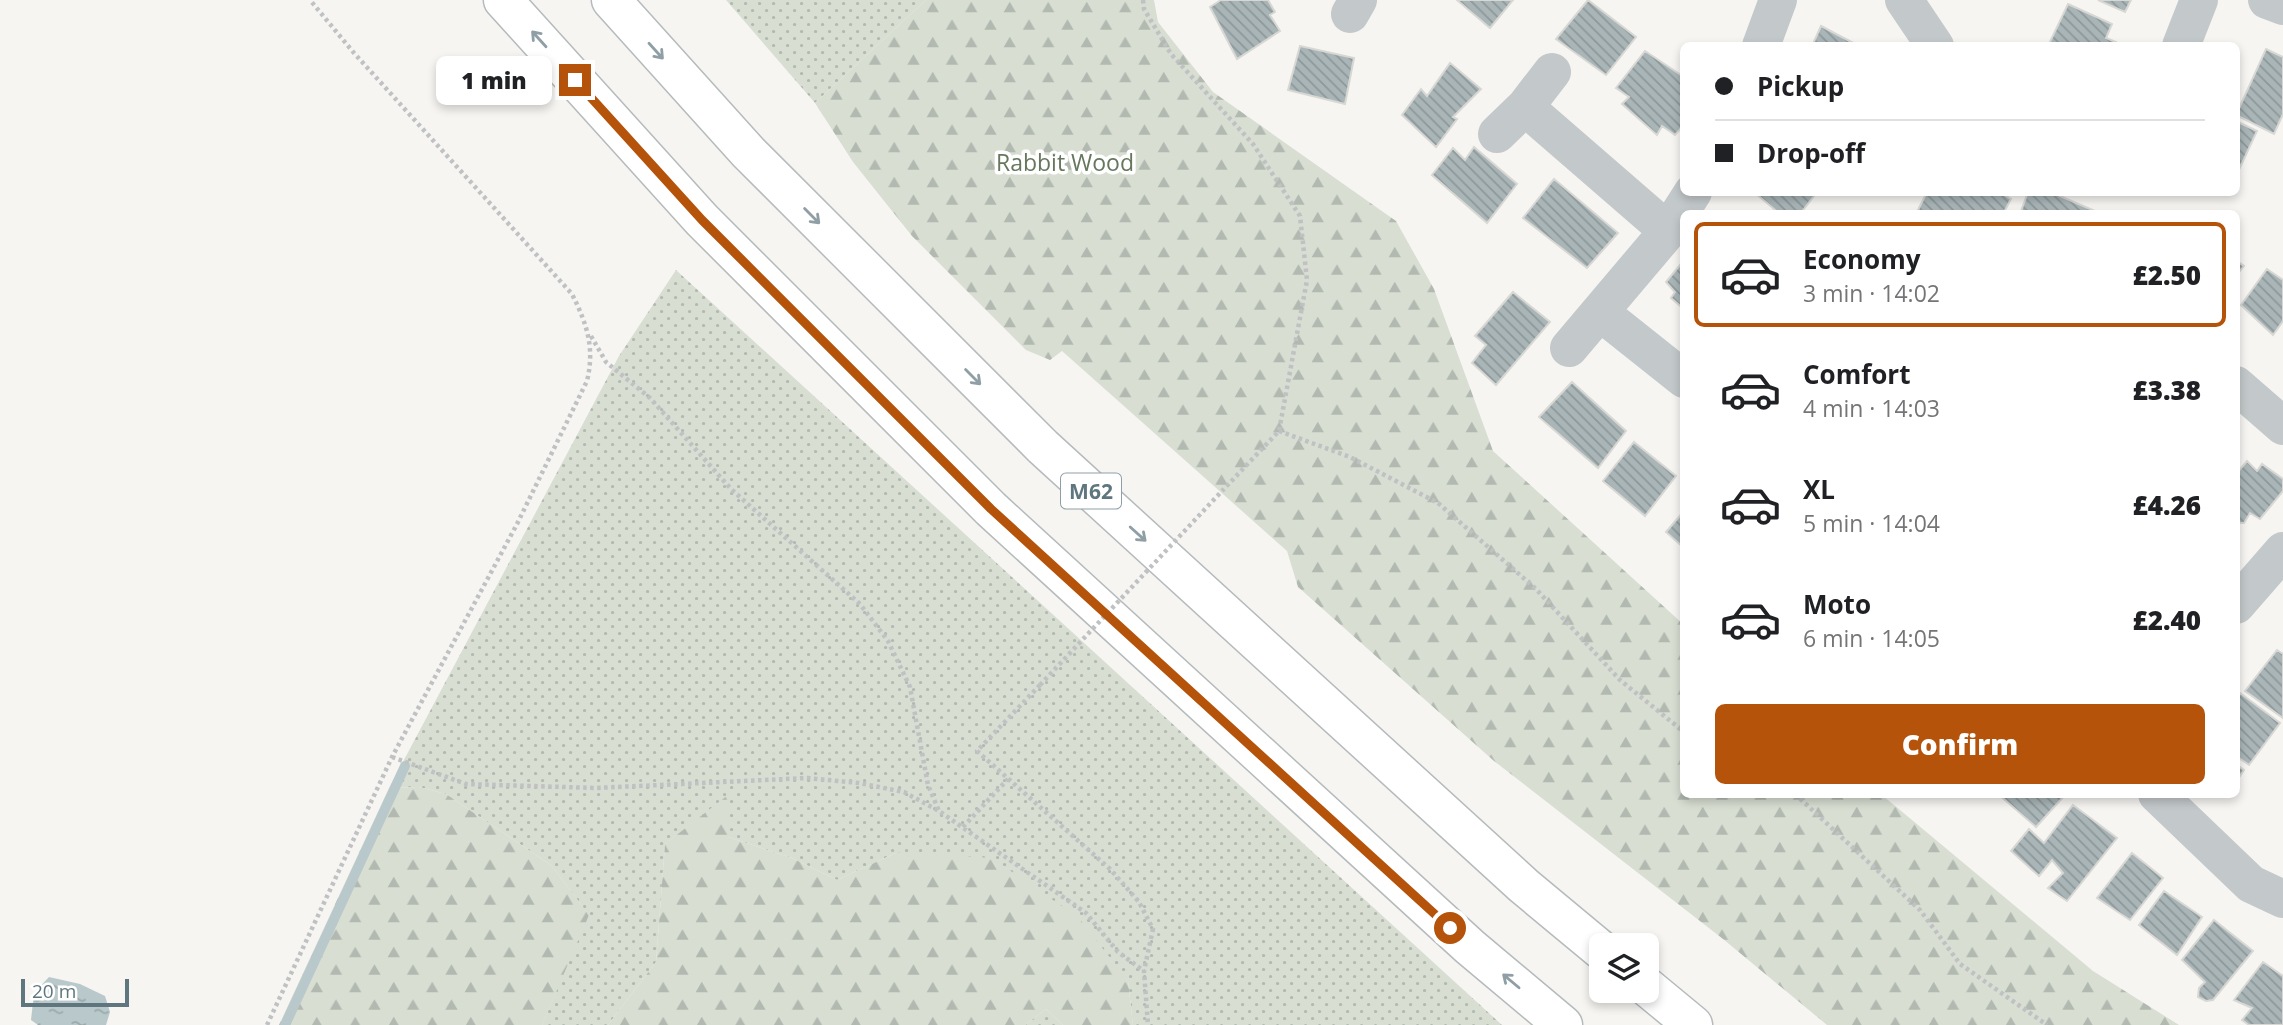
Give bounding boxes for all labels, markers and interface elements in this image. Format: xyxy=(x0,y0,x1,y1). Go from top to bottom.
one-way arrow xyxy=(531,31,547,49)
one-way arrow xyxy=(648,42,664,60)
callout: 1 min xyxy=(435,56,550,104)
text: 1 min xyxy=(461,64,527,96)
route end xyxy=(559,64,591,96)
text: Pickup xyxy=(1757,68,1844,104)
text: Drop-off xyxy=(1757,135,1865,171)
park label: Rabbit Wood xyxy=(996,146,1134,178)
one-way arrow xyxy=(803,208,820,225)
text: Economy xyxy=(1803,241,1921,277)
icon: car xyxy=(1719,243,1782,306)
text: £2.50 xyxy=(2133,257,2201,293)
text: 3 min · 14:02 xyxy=(1803,277,1940,309)
text: Comfort xyxy=(1803,356,1910,392)
icon: car xyxy=(1719,358,1782,421)
one-way arrow xyxy=(964,368,981,385)
text: £3.38 xyxy=(2133,372,2201,408)
text: 4 min · 14:03 xyxy=(1803,392,1940,424)
text: XL xyxy=(1803,471,1835,507)
icon: car xyxy=(1719,473,1782,536)
road number: M62 xyxy=(1061,474,1121,508)
text: £4.26 xyxy=(2133,487,2201,523)
text: 5 min · 14:04 xyxy=(1803,507,1940,539)
one-way arrow xyxy=(1129,525,1146,542)
text: Moto xyxy=(1803,586,1871,622)
icon: car xyxy=(1719,588,1782,651)
text: £2.40 xyxy=(2133,602,2201,638)
text: 6 min · 14:05 xyxy=(1803,622,1940,654)
button: Confirm xyxy=(1715,704,2205,784)
route start xyxy=(1434,912,1466,944)
map controls xyxy=(1589,933,1659,1003)
button: layers xyxy=(1589,933,1659,1003)
one-way arrow xyxy=(1502,973,1520,989)
scale bar xyxy=(21,976,130,1008)
text: 20 m xyxy=(32,978,76,1004)

